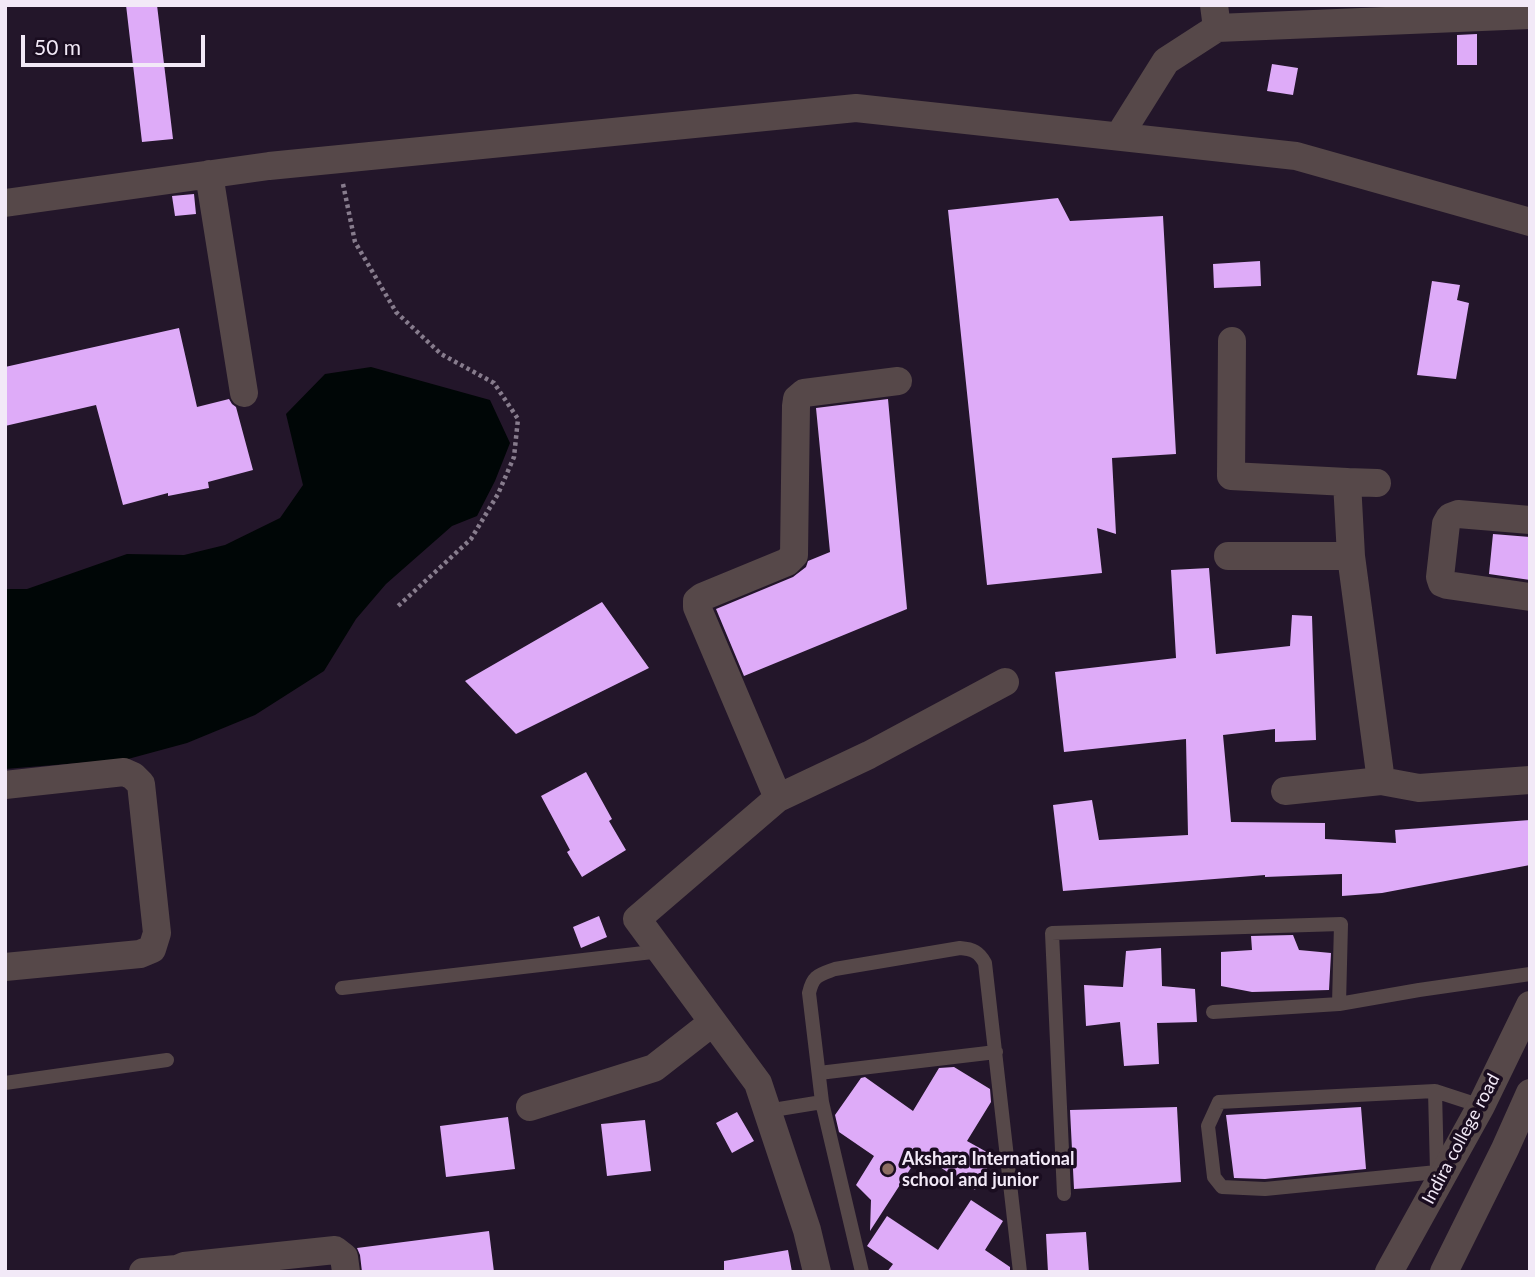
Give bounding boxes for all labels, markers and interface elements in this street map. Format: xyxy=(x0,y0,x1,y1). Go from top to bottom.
scale bar xyxy=(24,21,208,65)
text: 50 m xyxy=(34,34,81,59)
street label: Indira college road xyxy=(1417,1070,1505,1208)
place label: Akshara International school and junior xyxy=(902,1148,1074,1190)
marker: Akshara International school and junior xyxy=(880,1161,896,1177)

